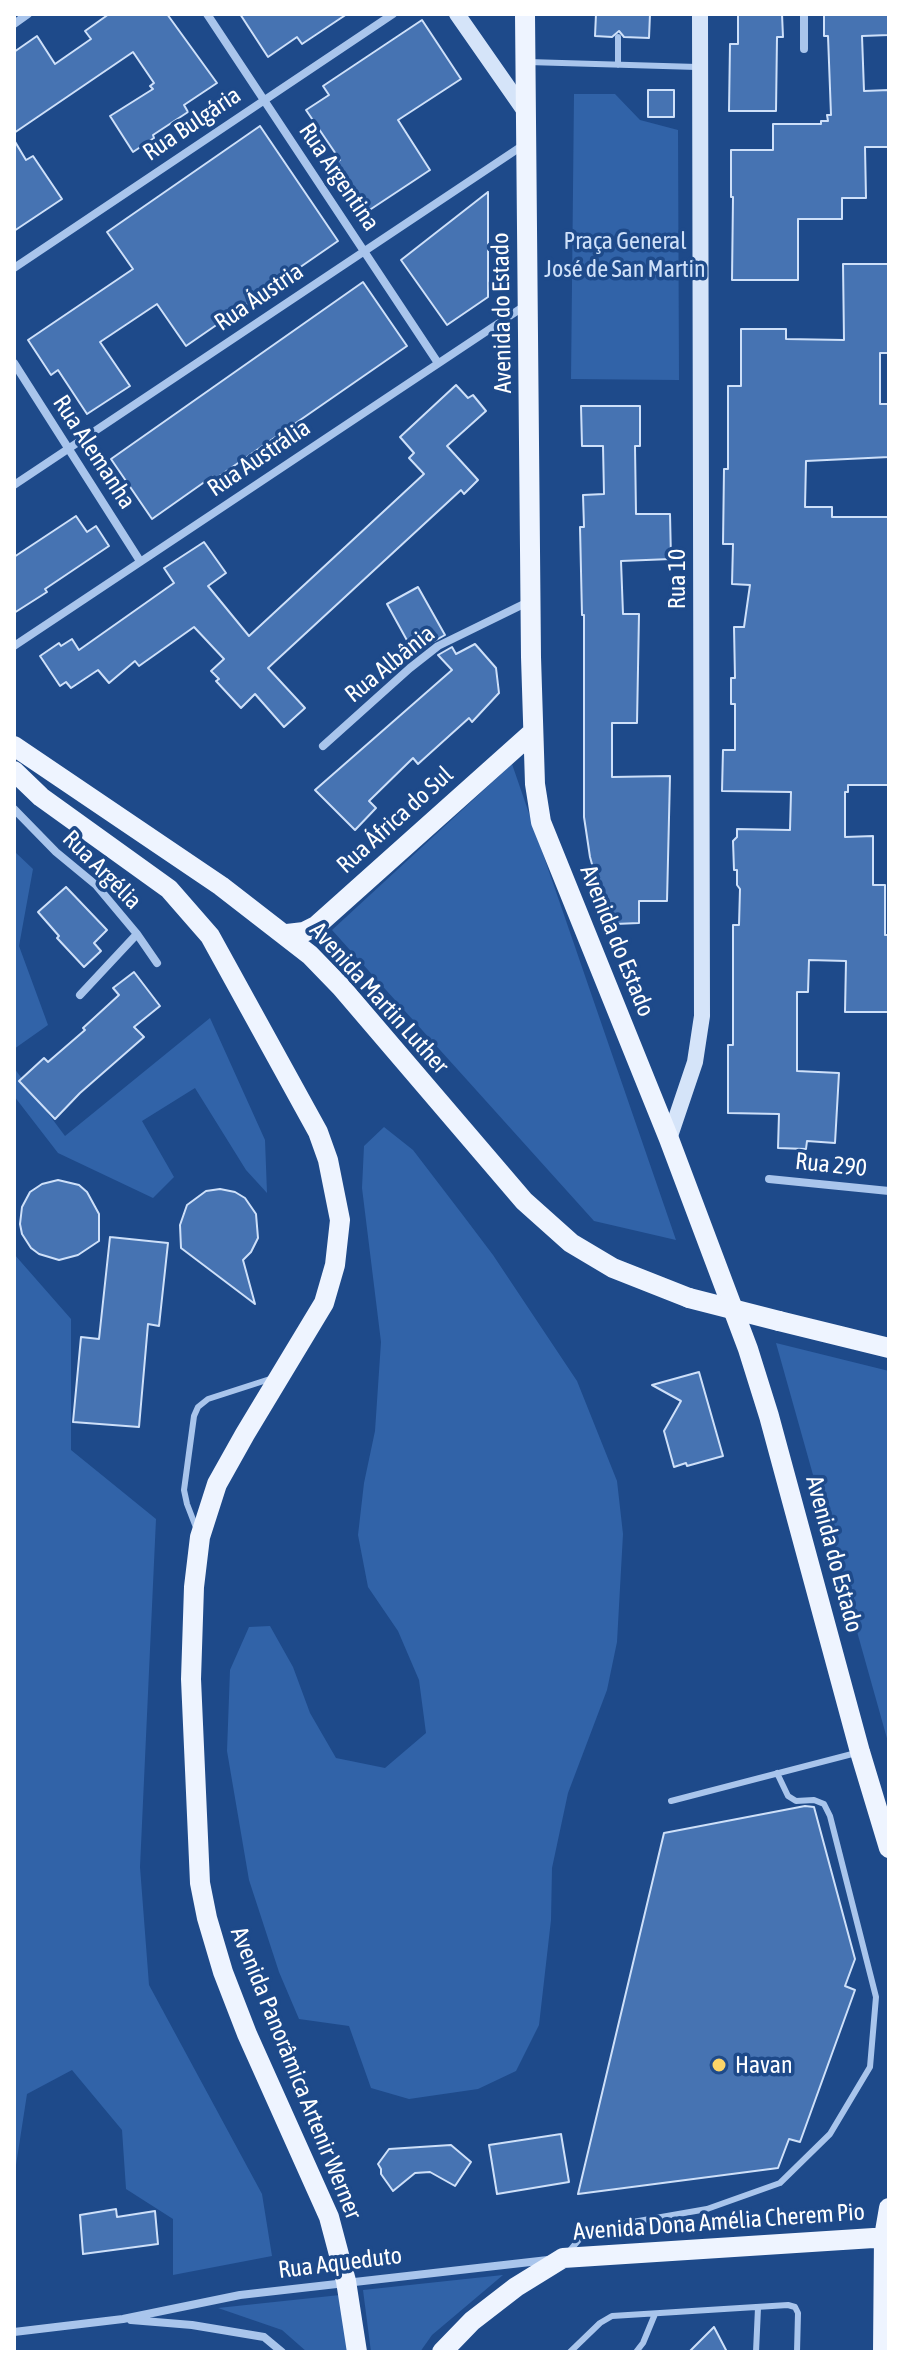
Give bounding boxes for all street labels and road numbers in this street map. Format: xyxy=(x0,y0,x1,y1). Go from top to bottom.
street label: Rua Bulgária xyxy=(138,81,246,167)
street label: Rua Argentina xyxy=(292,118,386,236)
street label: Avenida do Estado xyxy=(486,232,518,394)
street label: Rua Áustria xyxy=(209,257,309,337)
street label: Rua Alemanha xyxy=(47,390,141,514)
street label: Rua Austrália xyxy=(202,413,316,503)
street label: Rua 10 xyxy=(663,549,691,609)
street label: Rua Albânia xyxy=(339,619,441,709)
street label: Rua África do Sul xyxy=(331,760,459,880)
street label: Rua Argélia xyxy=(56,824,148,916)
street label: Avenida do Estado xyxy=(574,861,660,1021)
street label: Avenida Martin Luther xyxy=(303,916,455,1080)
street label: Rua 290 xyxy=(794,1147,868,1183)
street label: Avenida do Estado xyxy=(799,1473,869,1635)
street label: Avenida Panorâmica Artenir Werner xyxy=(224,1923,368,2223)
street label: Avenida Dona Amélia Cherem Pio xyxy=(572,2197,866,2247)
street label: Rua Aqueduto xyxy=(276,2241,404,2285)

